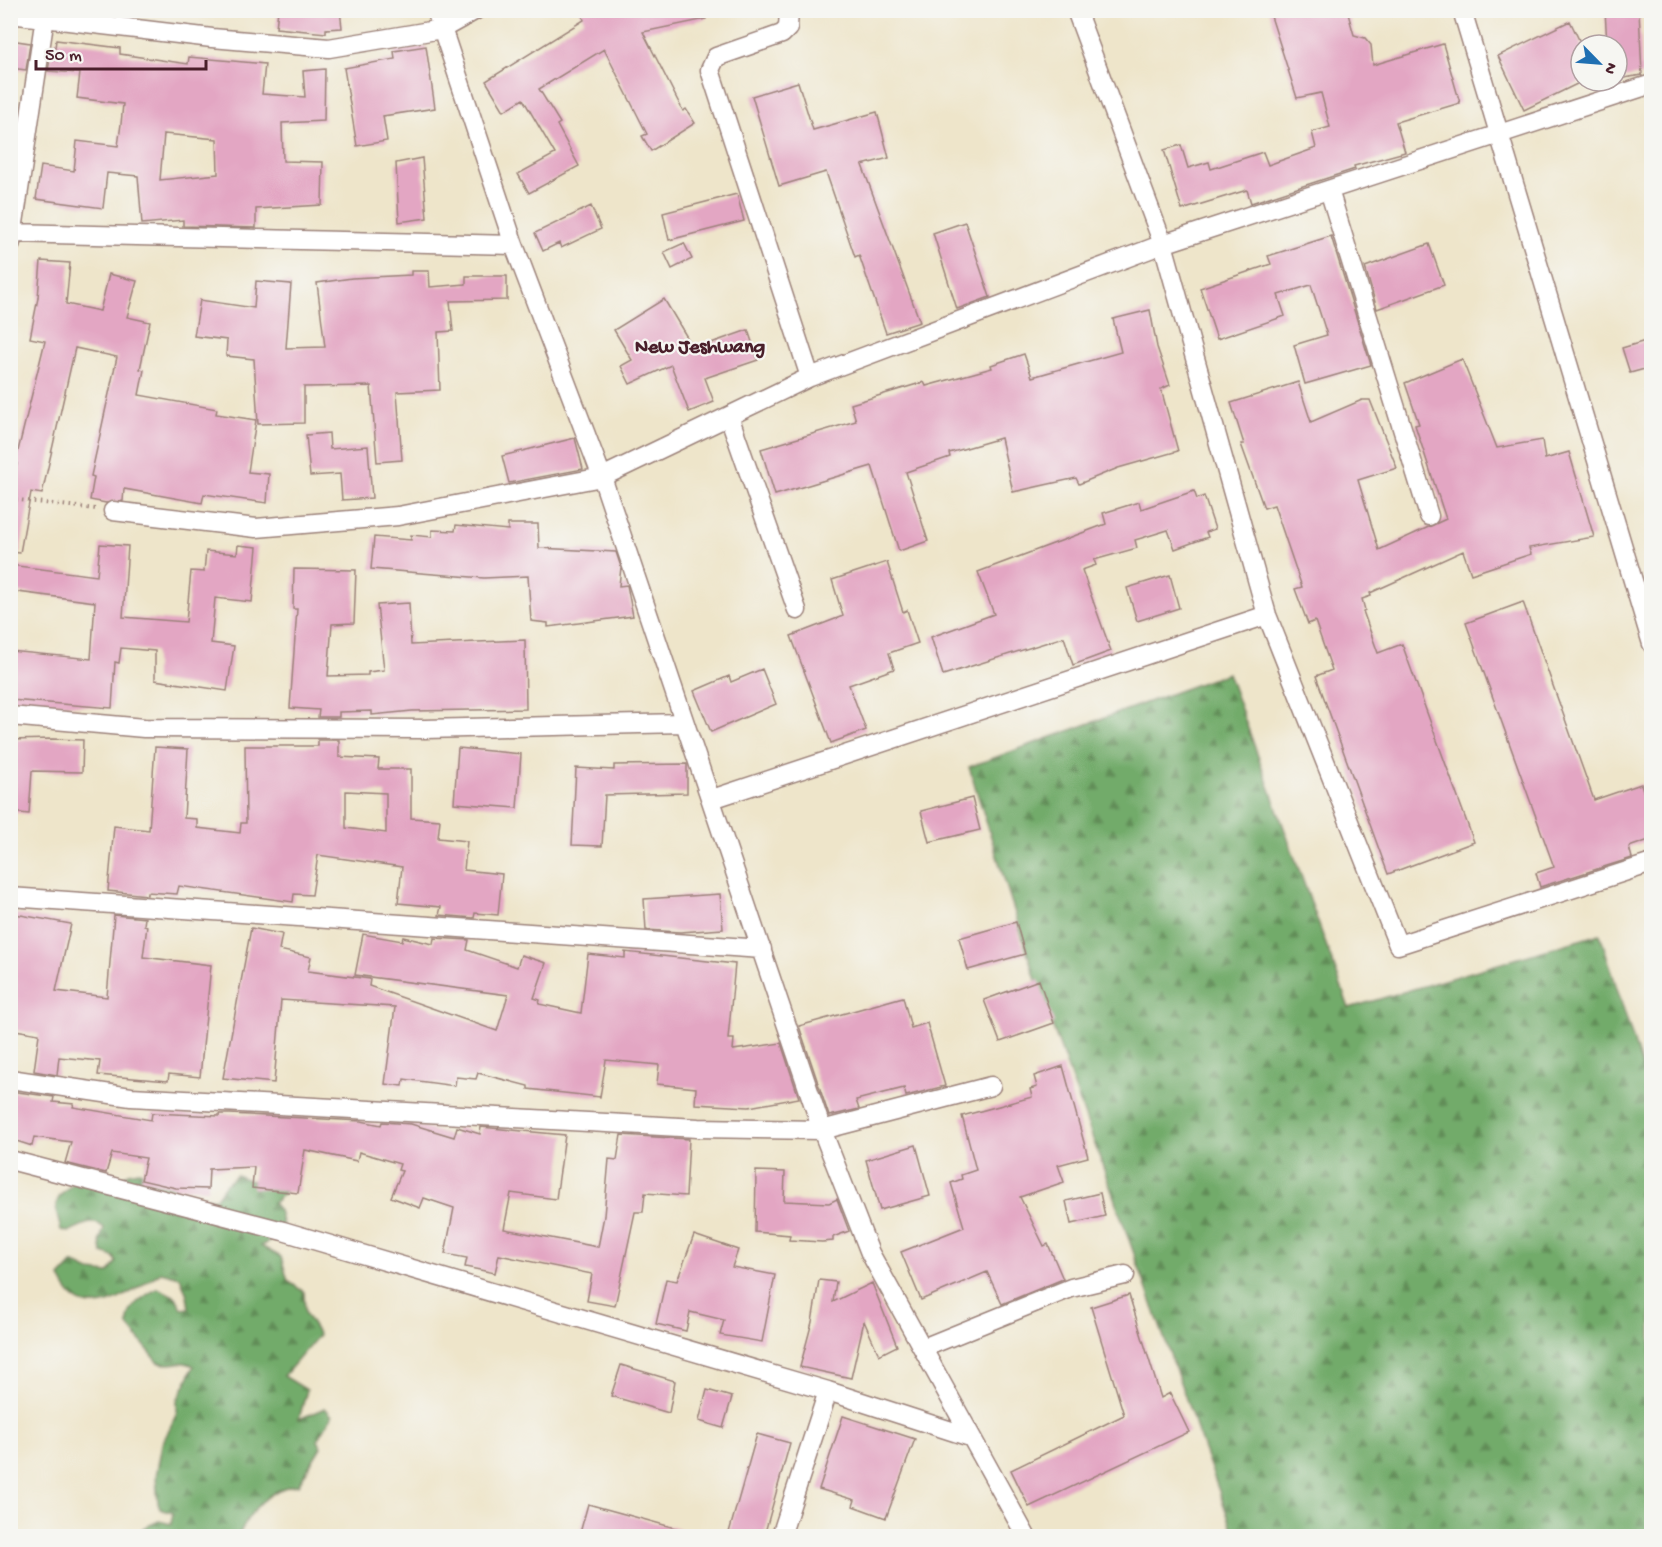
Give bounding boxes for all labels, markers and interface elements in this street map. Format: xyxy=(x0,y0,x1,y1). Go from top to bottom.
scale bar xyxy=(36,33,206,71)
north arrow xyxy=(1569,33,1629,93)
text: 50 m xyxy=(45,46,82,67)
text: N xyxy=(1598,59,1620,77)
district label: New Jeshwang xyxy=(635,337,765,360)

